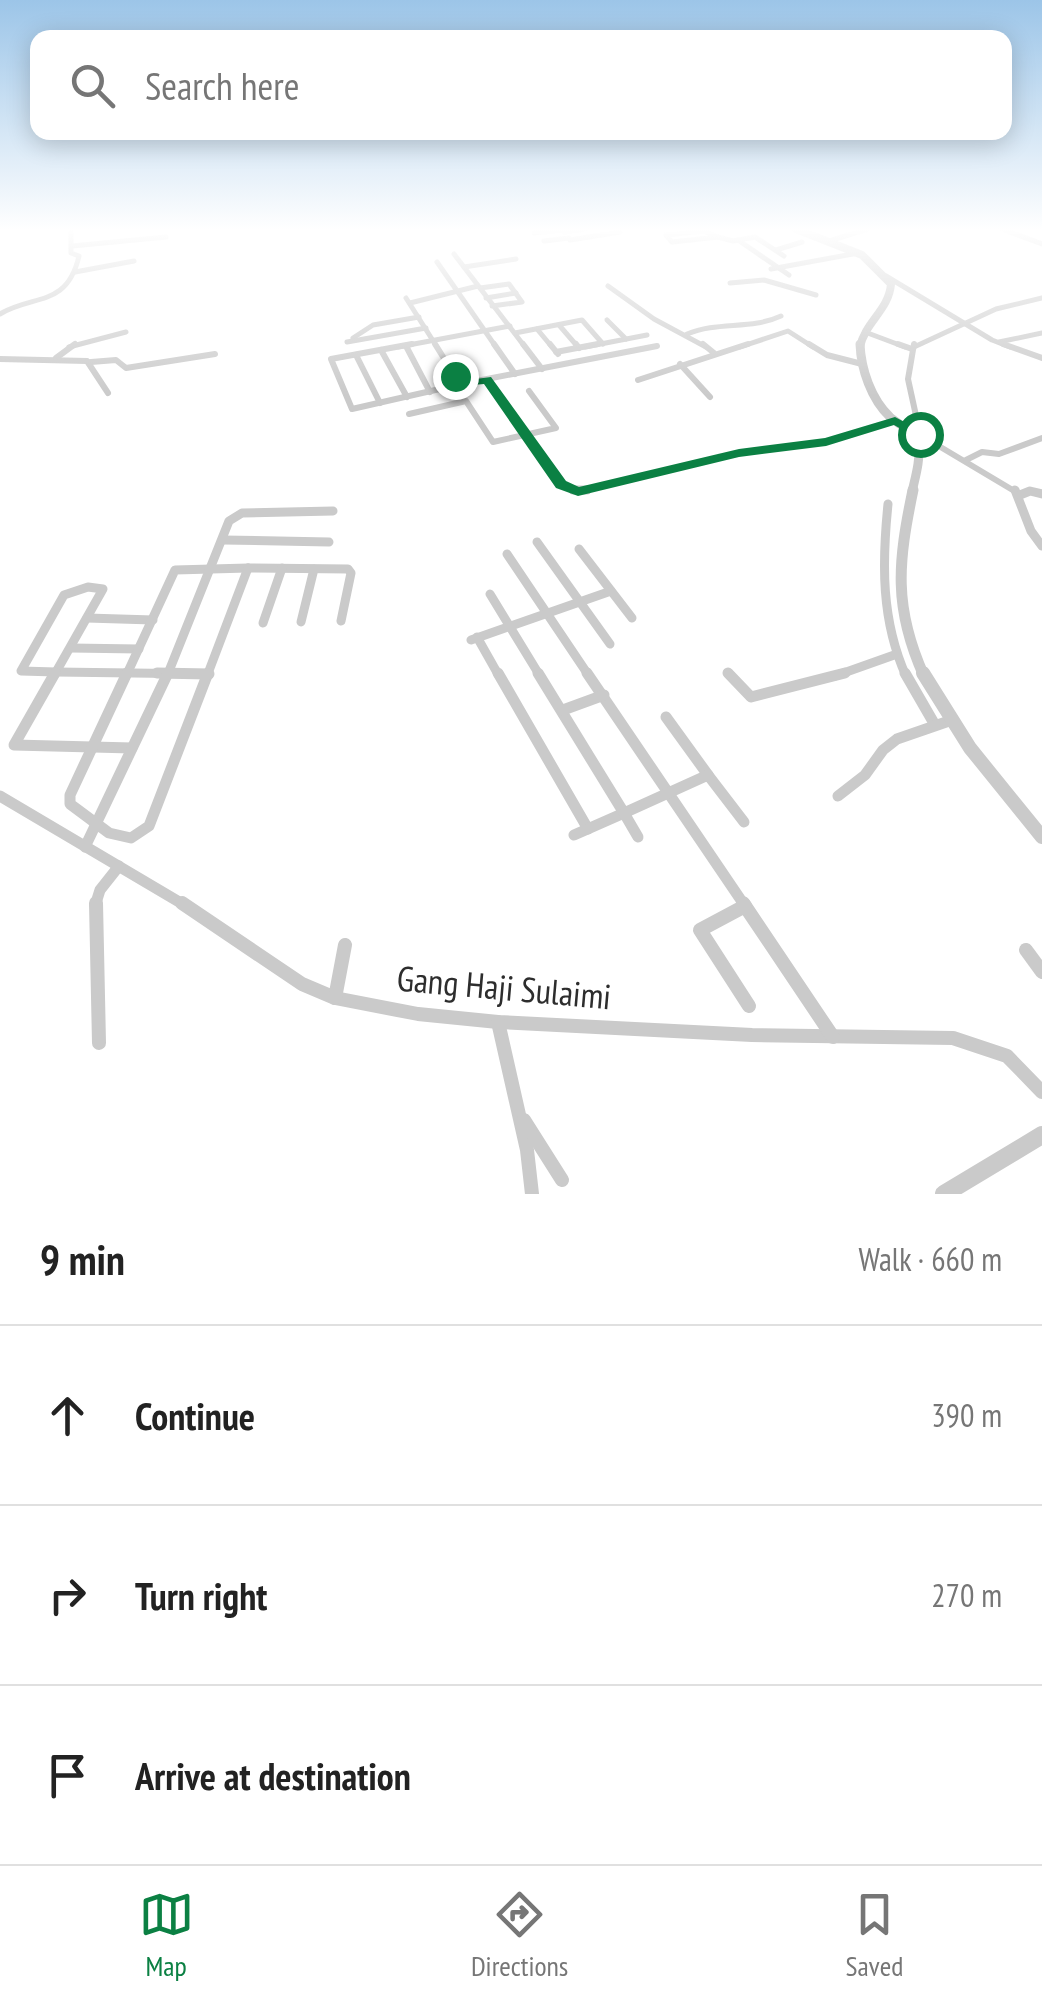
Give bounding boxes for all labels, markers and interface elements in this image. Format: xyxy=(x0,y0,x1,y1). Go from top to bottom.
search box xyxy=(30,30,1012,140)
icon: search xyxy=(65,58,120,113)
text: Search here xyxy=(145,61,299,110)
route end xyxy=(433,354,479,400)
route start xyxy=(898,412,944,458)
street label: Gang Haji Sulaimi xyxy=(395,955,613,1019)
text: 9 min xyxy=(40,1232,125,1287)
text: Walk · 660 m xyxy=(858,1238,1002,1280)
icon: ahead xyxy=(40,1388,95,1443)
text: Continue xyxy=(135,1391,255,1440)
text: 390 m xyxy=(931,1394,1002,1436)
icon: right xyxy=(40,1568,95,1623)
text: Turn right xyxy=(135,1571,267,1620)
text: 270 m xyxy=(931,1574,1002,1616)
icon: arrive xyxy=(40,1748,95,1803)
text: Arrive at destination xyxy=(135,1751,411,1800)
tab: Map xyxy=(139,1887,194,1984)
tab: Directions xyxy=(471,1887,568,1984)
tab: Saved xyxy=(846,1887,903,1984)

